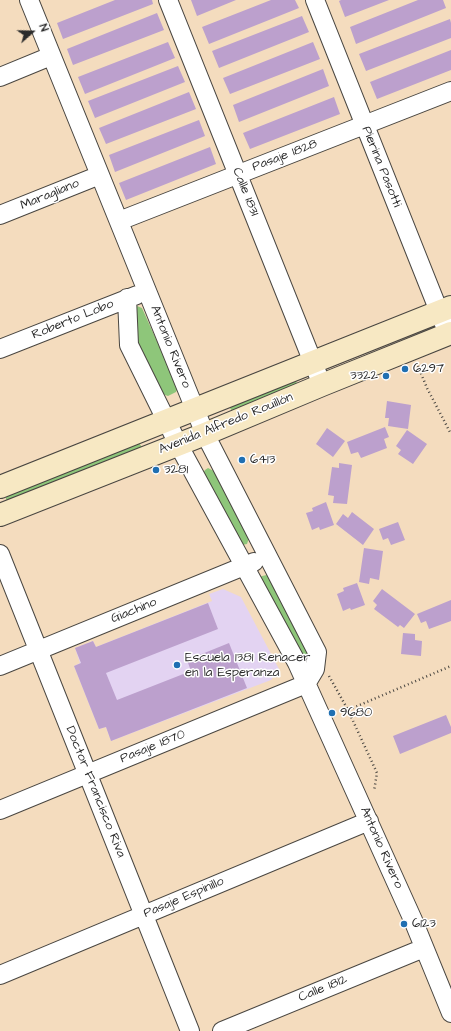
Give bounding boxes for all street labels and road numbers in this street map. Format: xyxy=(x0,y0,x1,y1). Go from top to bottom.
street label: Pierina Pasotti xyxy=(358,124,404,210)
street label: Pasaje 1828 xyxy=(250,136,320,176)
street label: Calle 1831 xyxy=(228,166,262,218)
street label: Maragliano xyxy=(18,176,82,214)
street label: Roberto Lobo xyxy=(30,297,116,343)
street label: Antonio Rivero xyxy=(146,303,194,391)
street label: Avenida Alfredo Rouillón xyxy=(157,390,295,458)
street label: Giachino xyxy=(109,595,159,627)
street label: Doctor Francisco Riva xyxy=(61,724,129,860)
street label: Pasaje 1870 xyxy=(118,727,188,767)
street label: Antonio Rivero xyxy=(356,805,406,891)
street label: Pasaje Espinillo xyxy=(141,874,227,922)
street label: Calle 1812 xyxy=(296,972,350,1006)

